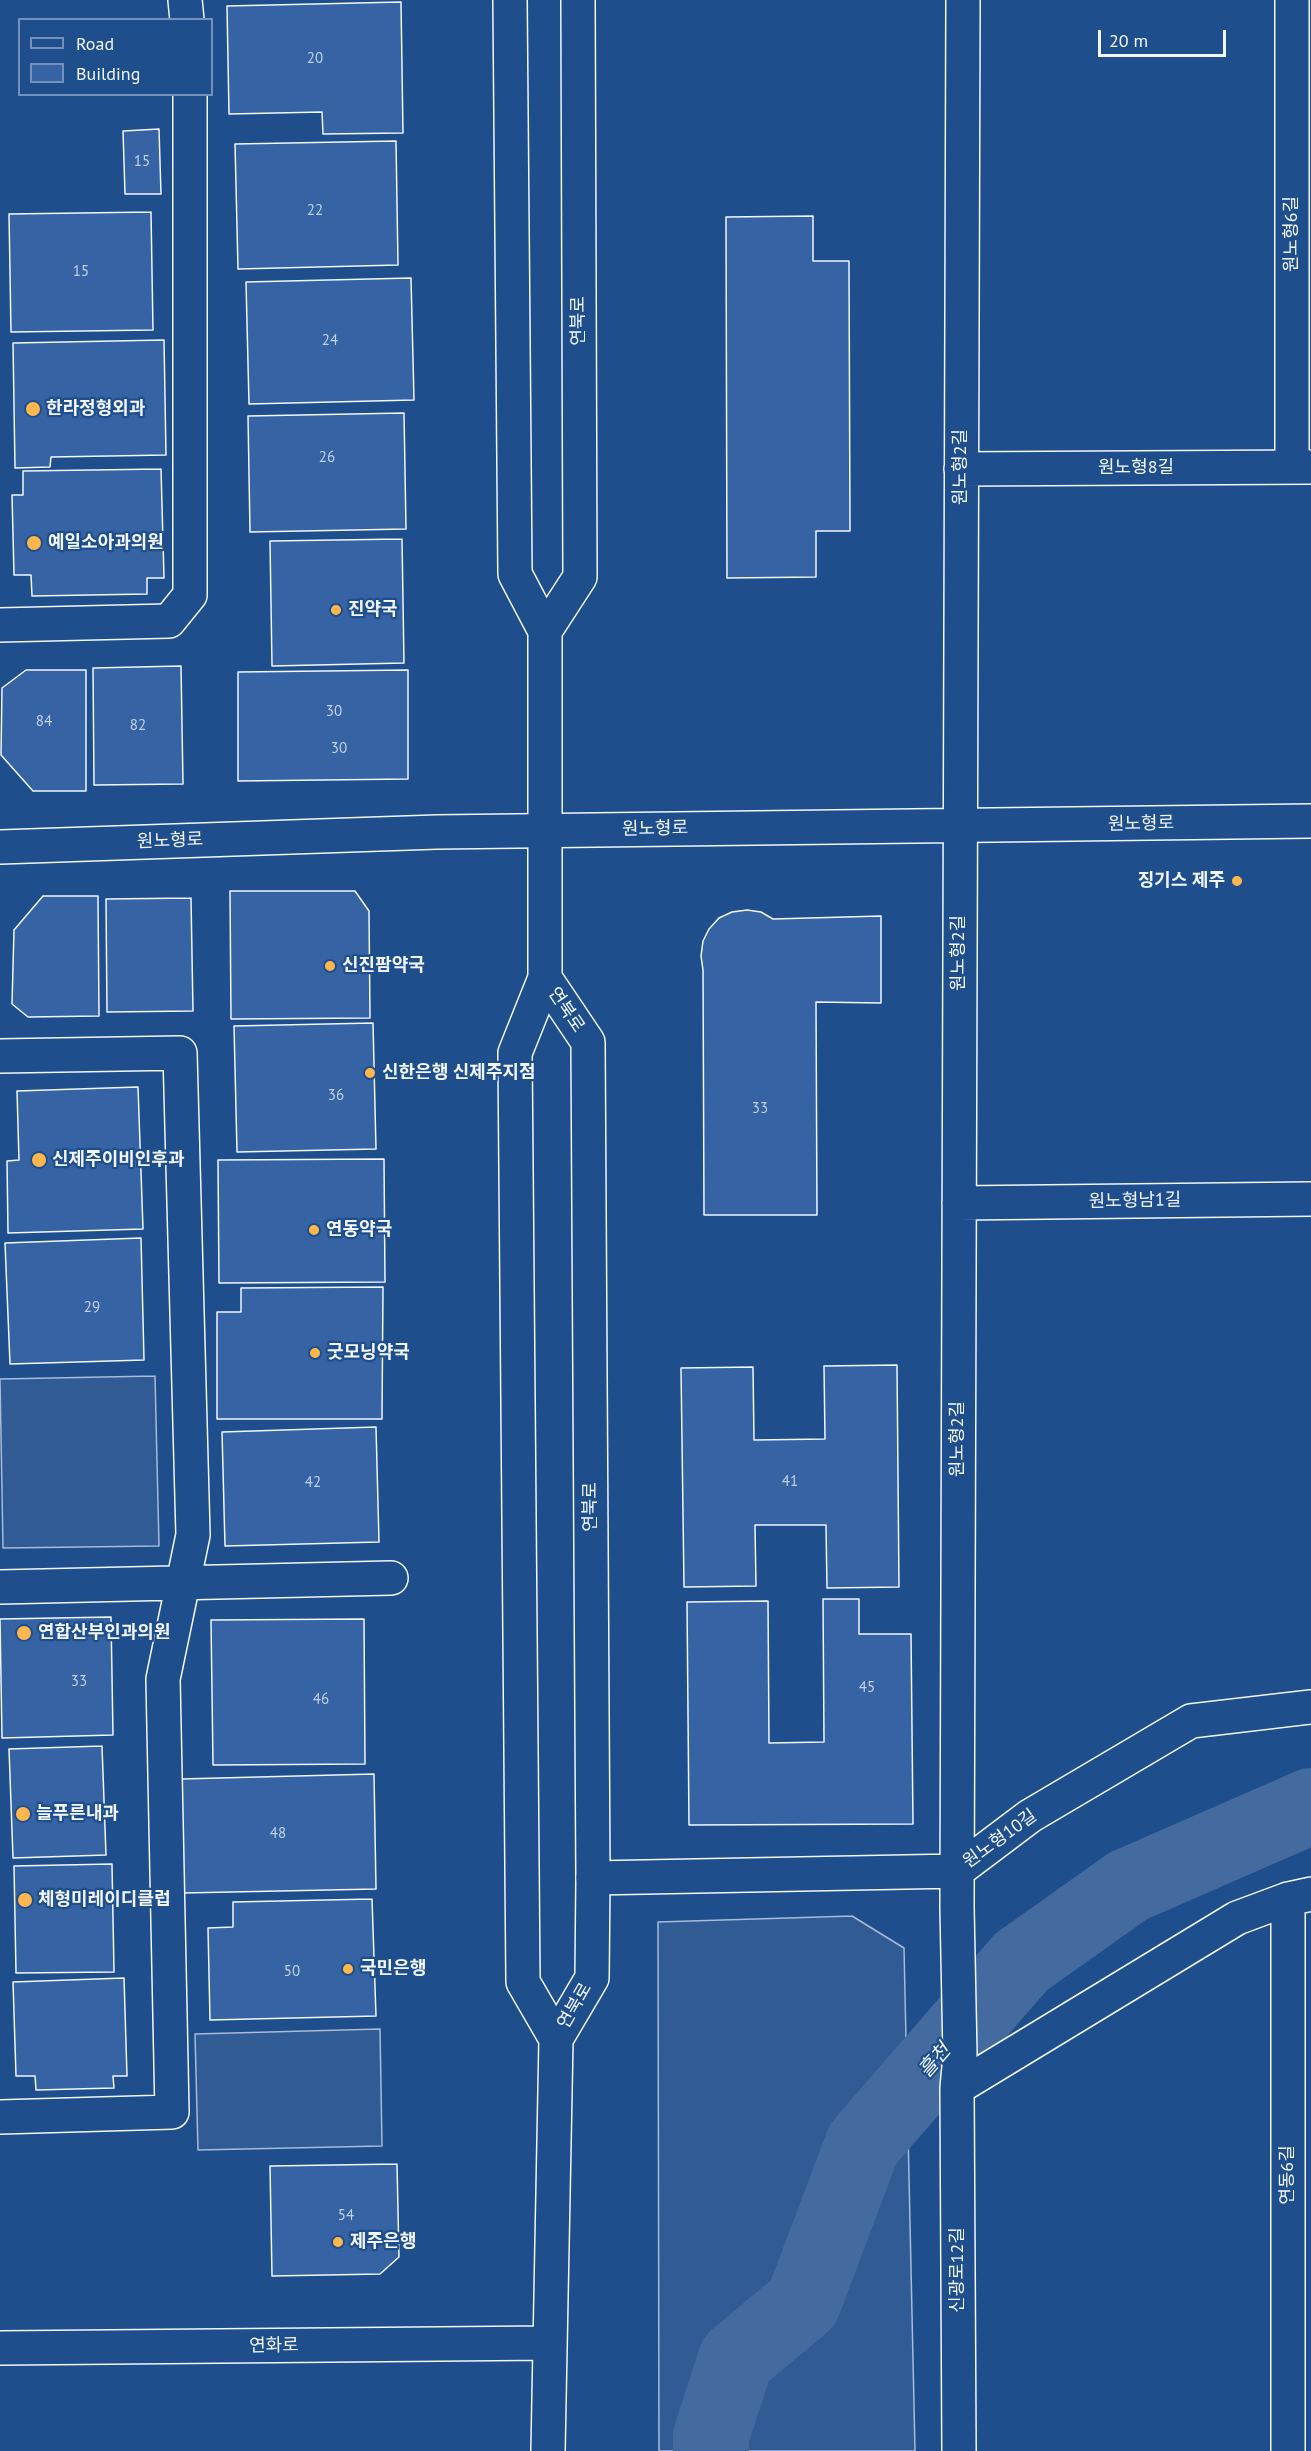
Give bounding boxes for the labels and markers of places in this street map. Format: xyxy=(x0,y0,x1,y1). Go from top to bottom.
place label: 한라정형외과 xyxy=(46,398,145,420)
marker: 한라정형외과 xyxy=(24,400,42,418)
place label: 예일소아과의원 xyxy=(48,532,164,554)
marker: 예일소아과의원 xyxy=(25,534,43,552)
place label: 진약국 xyxy=(348,599,398,621)
marker: 진약국 xyxy=(329,603,343,617)
place label: 징기스 제주 xyxy=(1138,870,1225,892)
marker: 징기스 제주 xyxy=(1230,874,1244,888)
place label: 신진팜약국 xyxy=(342,955,425,977)
marker: 신진팜약국 xyxy=(323,959,337,973)
place label: 신한은행 신제주지점 xyxy=(382,1062,536,1084)
marker: 신한은행 신제주지점 xyxy=(363,1066,377,1080)
place label: 신제주이비인후과 xyxy=(52,1149,184,1171)
marker: 신제주이비인후과 xyxy=(30,1151,48,1169)
place label: 연동약국 xyxy=(326,1219,392,1241)
marker: 연동약국 xyxy=(307,1223,321,1237)
place label: 굿모닝약국 xyxy=(327,1342,410,1364)
marker: 굿모닝약국 xyxy=(308,1346,322,1360)
place label: 연합산부인과의원 xyxy=(38,1622,170,1644)
marker: 연합산부인과의원 xyxy=(15,1624,33,1642)
place label: 늘푸른내과 xyxy=(36,1803,119,1825)
marker: 늘푸른내과 xyxy=(14,1805,32,1823)
place label: 체형미레이디클럽 xyxy=(38,1889,170,1911)
marker: 체형미레이디클럽 xyxy=(16,1891,34,1909)
place label: 국민은행 xyxy=(360,1958,426,1980)
marker: 국민은행 xyxy=(341,1962,355,1976)
place label: 제주은행 xyxy=(350,2231,416,2253)
marker: 제주은행 xyxy=(331,2235,345,2249)

